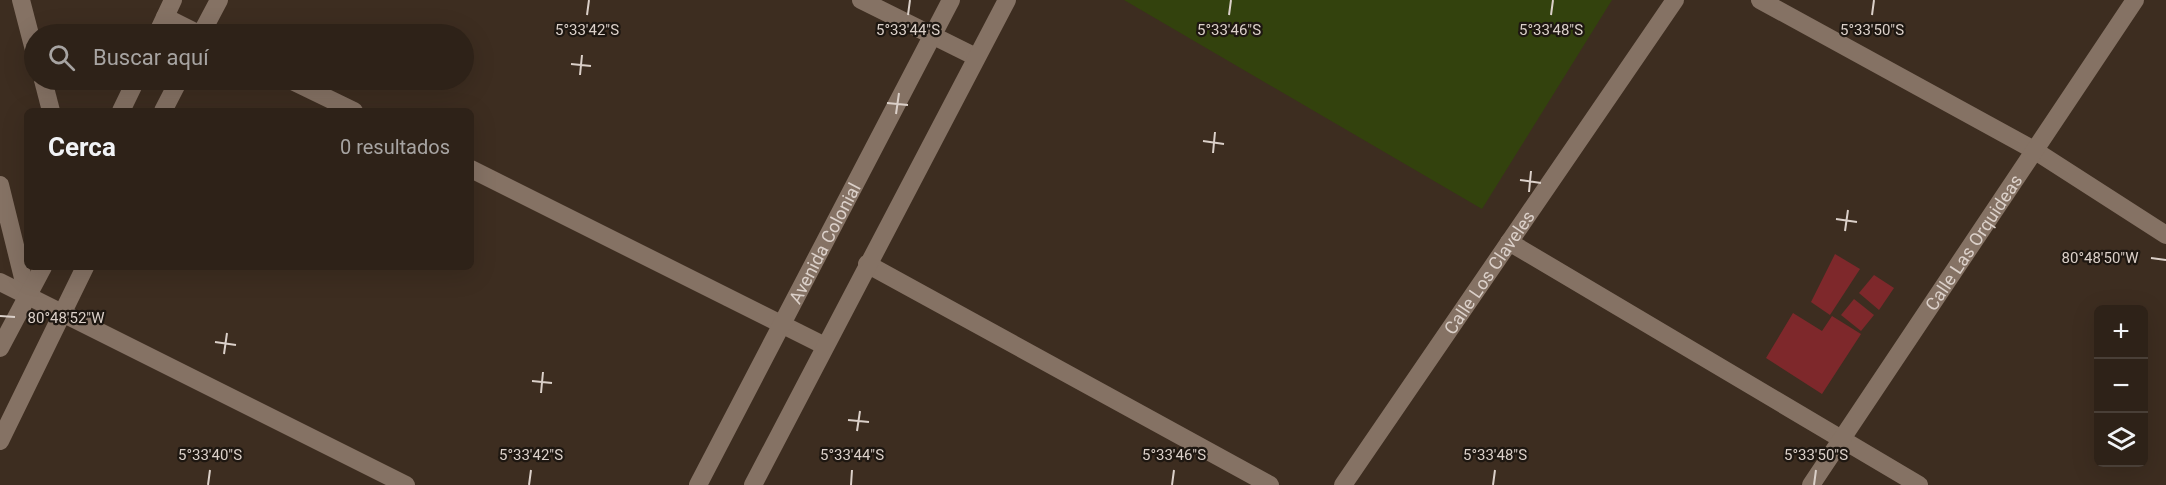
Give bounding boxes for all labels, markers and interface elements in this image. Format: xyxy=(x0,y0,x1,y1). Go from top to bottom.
text: 5°33'42"S xyxy=(555,21,619,39)
text: 5°33'44"S xyxy=(876,21,940,39)
text: 5°33'46"S xyxy=(1197,21,1261,39)
text: 5°33'48"S xyxy=(1519,21,1583,39)
text: 5°33'50"S xyxy=(1840,21,1904,39)
search box xyxy=(24,24,474,90)
icon: search xyxy=(45,41,78,74)
text: Buscar aquí xyxy=(93,45,209,70)
text: Cerca xyxy=(48,132,116,162)
text: 0 resultados xyxy=(340,135,450,159)
street label: Calle Las Orquideas xyxy=(1920,170,2026,314)
street label: Avenida Colonial xyxy=(784,179,864,307)
street label: Calle Los Claveles xyxy=(1439,206,1538,338)
text: 80°48'50"W xyxy=(2062,249,2138,267)
map controls xyxy=(2094,305,2148,467)
button: + xyxy=(2094,305,2148,359)
text: 80°48'52"W xyxy=(28,309,104,327)
button: − xyxy=(2094,359,2148,413)
button: layers xyxy=(2094,413,2148,467)
text: 5°33'40"S xyxy=(178,446,242,464)
text: 5°33'42"S xyxy=(499,446,563,464)
text: 5°33'44"S xyxy=(820,446,884,464)
text: 5°33'46"S xyxy=(1142,446,1206,464)
text: 5°33'48"S xyxy=(1463,446,1527,464)
text: 5°33'50"S xyxy=(1784,446,1848,464)

